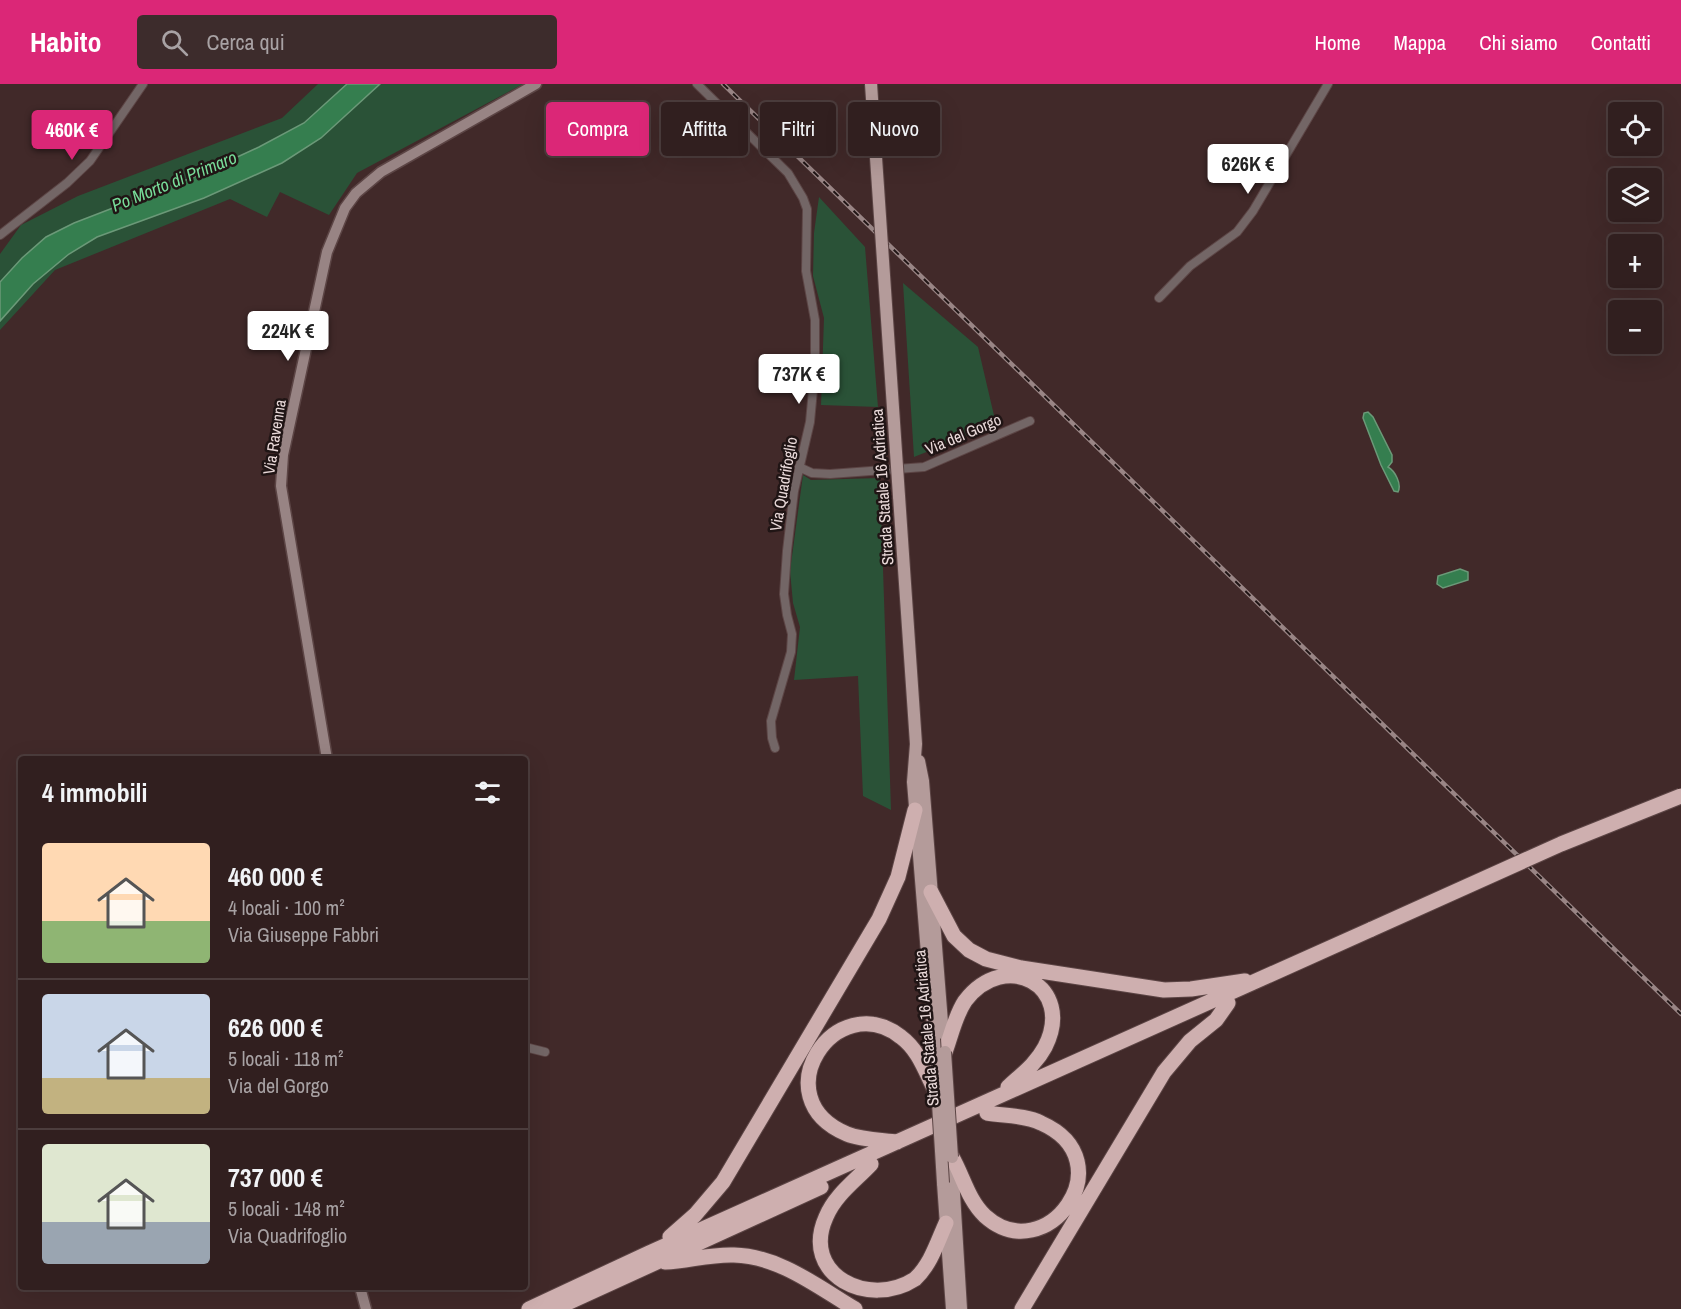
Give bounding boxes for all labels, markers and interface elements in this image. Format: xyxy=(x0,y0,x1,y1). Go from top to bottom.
search box xyxy=(137,15,557,69)
text: Habito xyxy=(30,23,101,61)
icon: search xyxy=(158,26,191,59)
text: Cerca qui xyxy=(206,27,285,57)
text: Home xyxy=(1315,28,1361,57)
text: Mappa xyxy=(1394,28,1446,57)
text: Chi siamo xyxy=(1479,28,1558,57)
text: Contatti xyxy=(1591,28,1651,57)
chip: Compra xyxy=(546,102,649,156)
chip: Affitta xyxy=(661,102,748,156)
chip: Filtri xyxy=(760,102,836,156)
chip: Nuovo xyxy=(848,102,940,156)
map controls xyxy=(1608,102,1662,354)
button: locate xyxy=(1608,102,1662,156)
pin: 460K € xyxy=(23,110,121,161)
text: 460K € xyxy=(46,116,98,143)
pin: 626K € xyxy=(1199,144,1297,195)
water label: Po Morto di Primaro xyxy=(108,145,240,217)
text: 626K € xyxy=(1222,150,1274,177)
button: layers xyxy=(1608,168,1662,222)
button: + xyxy=(1608,234,1662,288)
button: − xyxy=(1608,300,1662,354)
pin: 224K € xyxy=(239,311,337,362)
text: 224K € xyxy=(262,317,314,344)
pin: 737K € xyxy=(750,354,848,405)
text: 737K € xyxy=(773,360,825,387)
street label: Via Ravenna xyxy=(257,397,291,476)
street label: Strada Statale 16 Adriatica xyxy=(866,407,898,566)
street label: Via del Gorgo xyxy=(922,408,1004,460)
street label: Via Quadrifoglio xyxy=(764,435,802,533)
text: 4 immobili xyxy=(42,775,147,810)
icon: filters xyxy=(471,776,504,809)
text: 460 000 € xyxy=(228,859,323,894)
icon: home xyxy=(90,867,162,939)
text: 4 locali · 100 m² xyxy=(228,894,345,921)
text: Via Giuseppe Fabbri xyxy=(228,921,379,948)
street label: Strada Statale 16 Adriatica xyxy=(908,948,944,1107)
text: 626 000 € xyxy=(228,1010,323,1045)
icon: home xyxy=(90,1018,162,1090)
text: 5 locali · 118 m² xyxy=(228,1045,343,1072)
text: Via del Gorgo xyxy=(228,1072,329,1099)
text: 737 000 € xyxy=(228,1160,323,1195)
icon: home xyxy=(90,1168,162,1240)
text: 5 locali · 148 m² xyxy=(228,1195,345,1222)
text: Via Quadrifoglio xyxy=(228,1222,347,1249)

